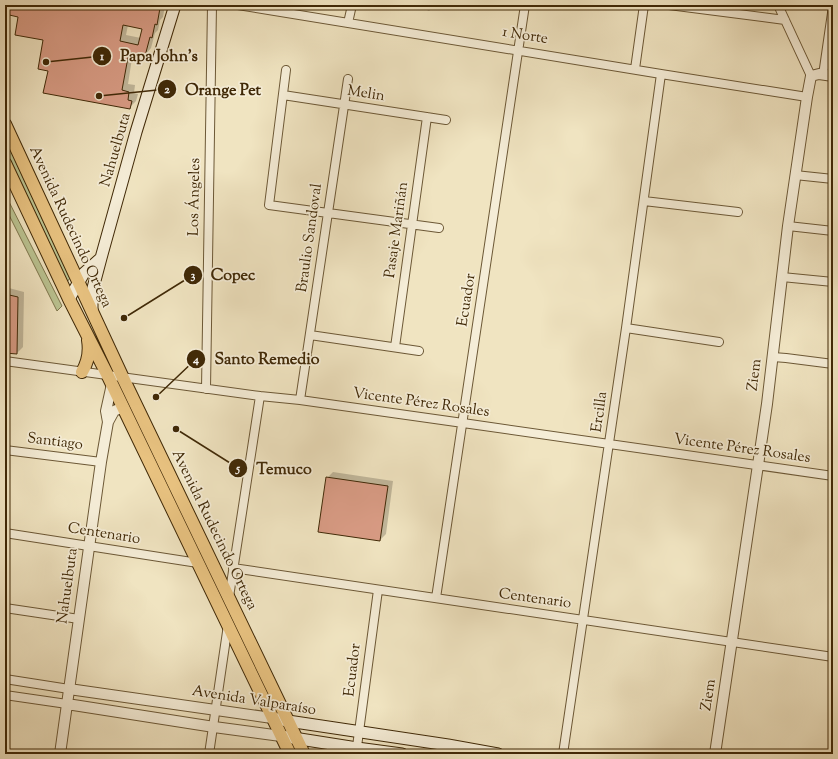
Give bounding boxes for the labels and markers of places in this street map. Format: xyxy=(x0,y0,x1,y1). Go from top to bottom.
callout: Papa John's xyxy=(92,42,206,70)
callout: Orange Pet xyxy=(157,75,269,103)
callout: Copec xyxy=(183,261,263,289)
callout: Santo Remedio xyxy=(186,345,327,373)
callout: Temuco xyxy=(228,454,320,482)

